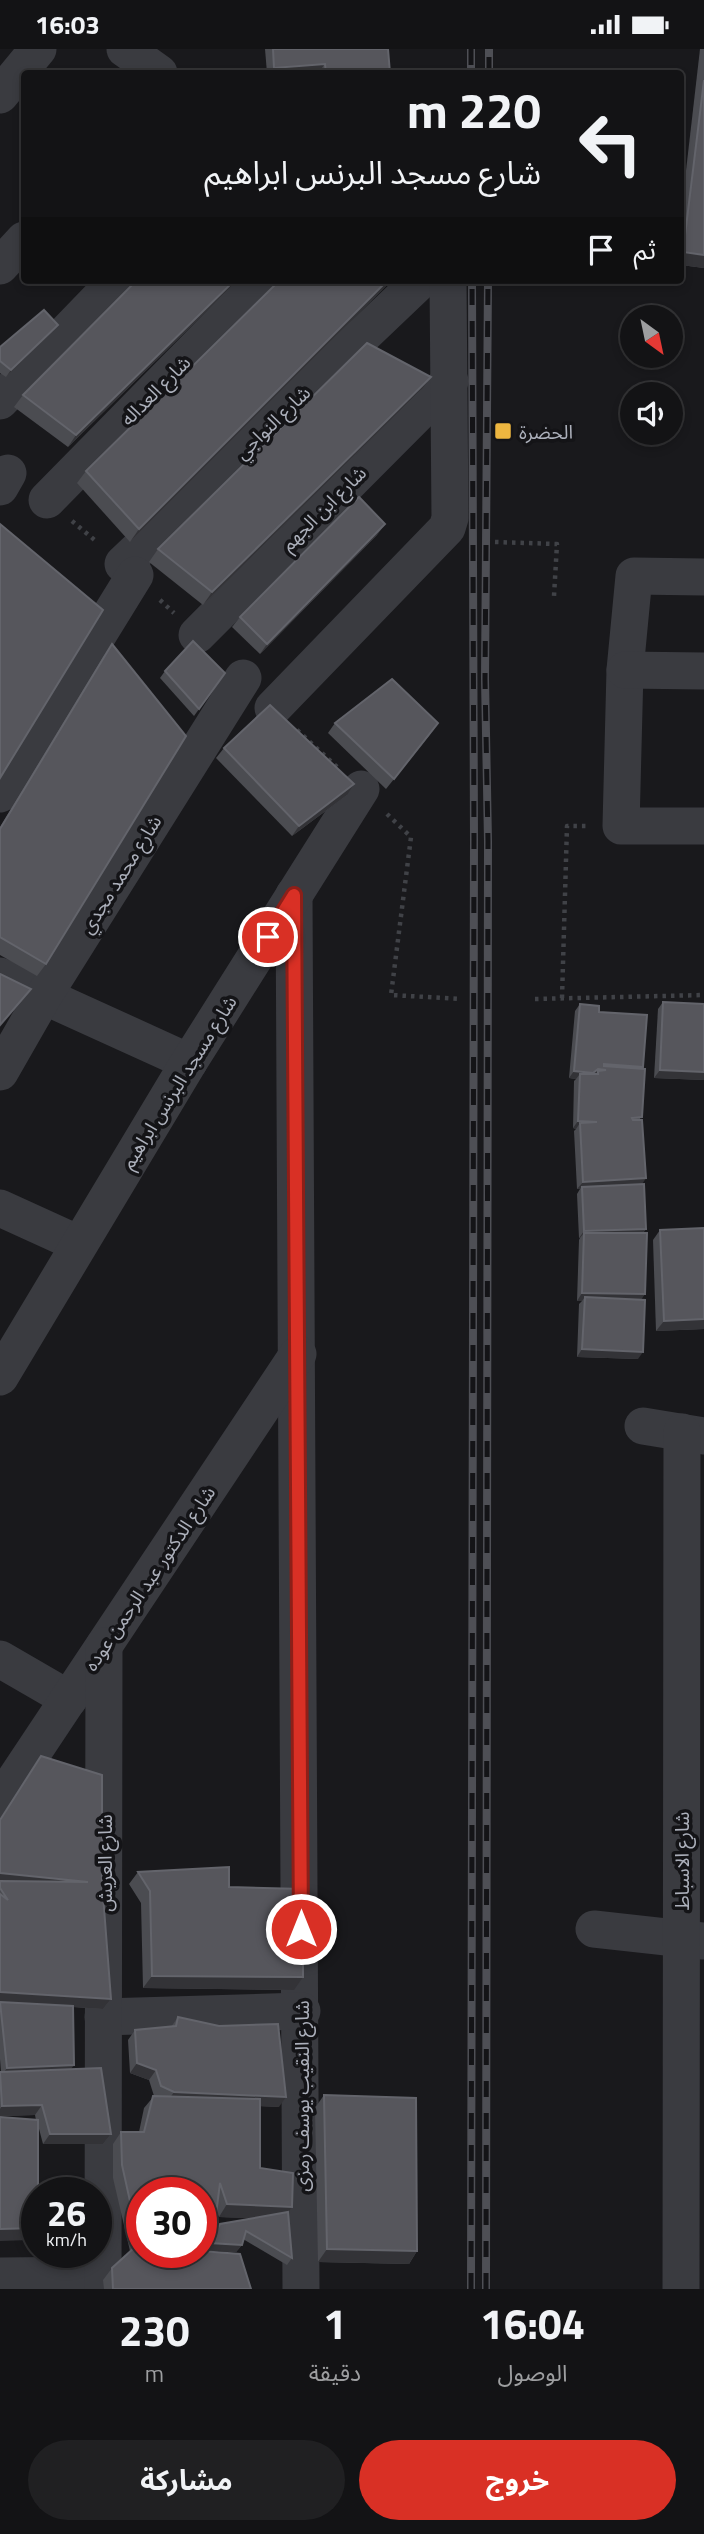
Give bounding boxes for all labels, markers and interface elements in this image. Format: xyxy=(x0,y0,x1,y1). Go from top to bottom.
text: 16:03 xyxy=(35,5,100,44)
text: 220 m xyxy=(407,72,541,147)
icon: left xyxy=(565,98,656,189)
text: شارع مسجد البرنس ابراهيم xyxy=(204,148,541,196)
text: ثم xyxy=(634,230,656,269)
icon: arrive xyxy=(582,231,620,269)
north arrow xyxy=(620,305,682,367)
map controls xyxy=(620,305,683,445)
street label: شارع العداله xyxy=(113,348,197,432)
street label: شارع النواجي xyxy=(227,378,318,467)
button: sound xyxy=(620,382,683,445)
place label: الحضرة xyxy=(519,417,573,446)
marker: الحضرة xyxy=(493,421,513,441)
street label: شارع ابن الجهم xyxy=(274,459,373,558)
street label: شارع محمد مجدي xyxy=(72,809,169,940)
pin xyxy=(238,907,298,967)
icon: arrive xyxy=(249,918,287,956)
street label: شارع مسجد البرنس ابراهيم xyxy=(113,990,244,1175)
street label: شارع الدكتور عبد الرحمن عوده xyxy=(76,1480,222,1676)
street label: شارع الاسباط xyxy=(667,1812,696,1910)
street label: شارع العريش xyxy=(90,1814,119,1912)
position arrow xyxy=(264,1892,338,1966)
street label: شارع النقيب يوسف رمزى xyxy=(287,2000,316,2192)
speed limit sign: 30 xyxy=(126,2177,217,2268)
text: 26 xyxy=(47,2186,86,2240)
text: km/h xyxy=(46,2226,87,2253)
text: 1 xyxy=(323,2291,347,2355)
text: 16:04 xyxy=(480,2291,585,2355)
text: 230 xyxy=(119,2298,190,2362)
text: دقيقة xyxy=(309,2355,361,2390)
text: الوصول xyxy=(498,2355,567,2390)
text: m xyxy=(145,2356,164,2391)
button: مشاركة xyxy=(28,2440,345,2520)
button: خروج xyxy=(359,2440,676,2520)

